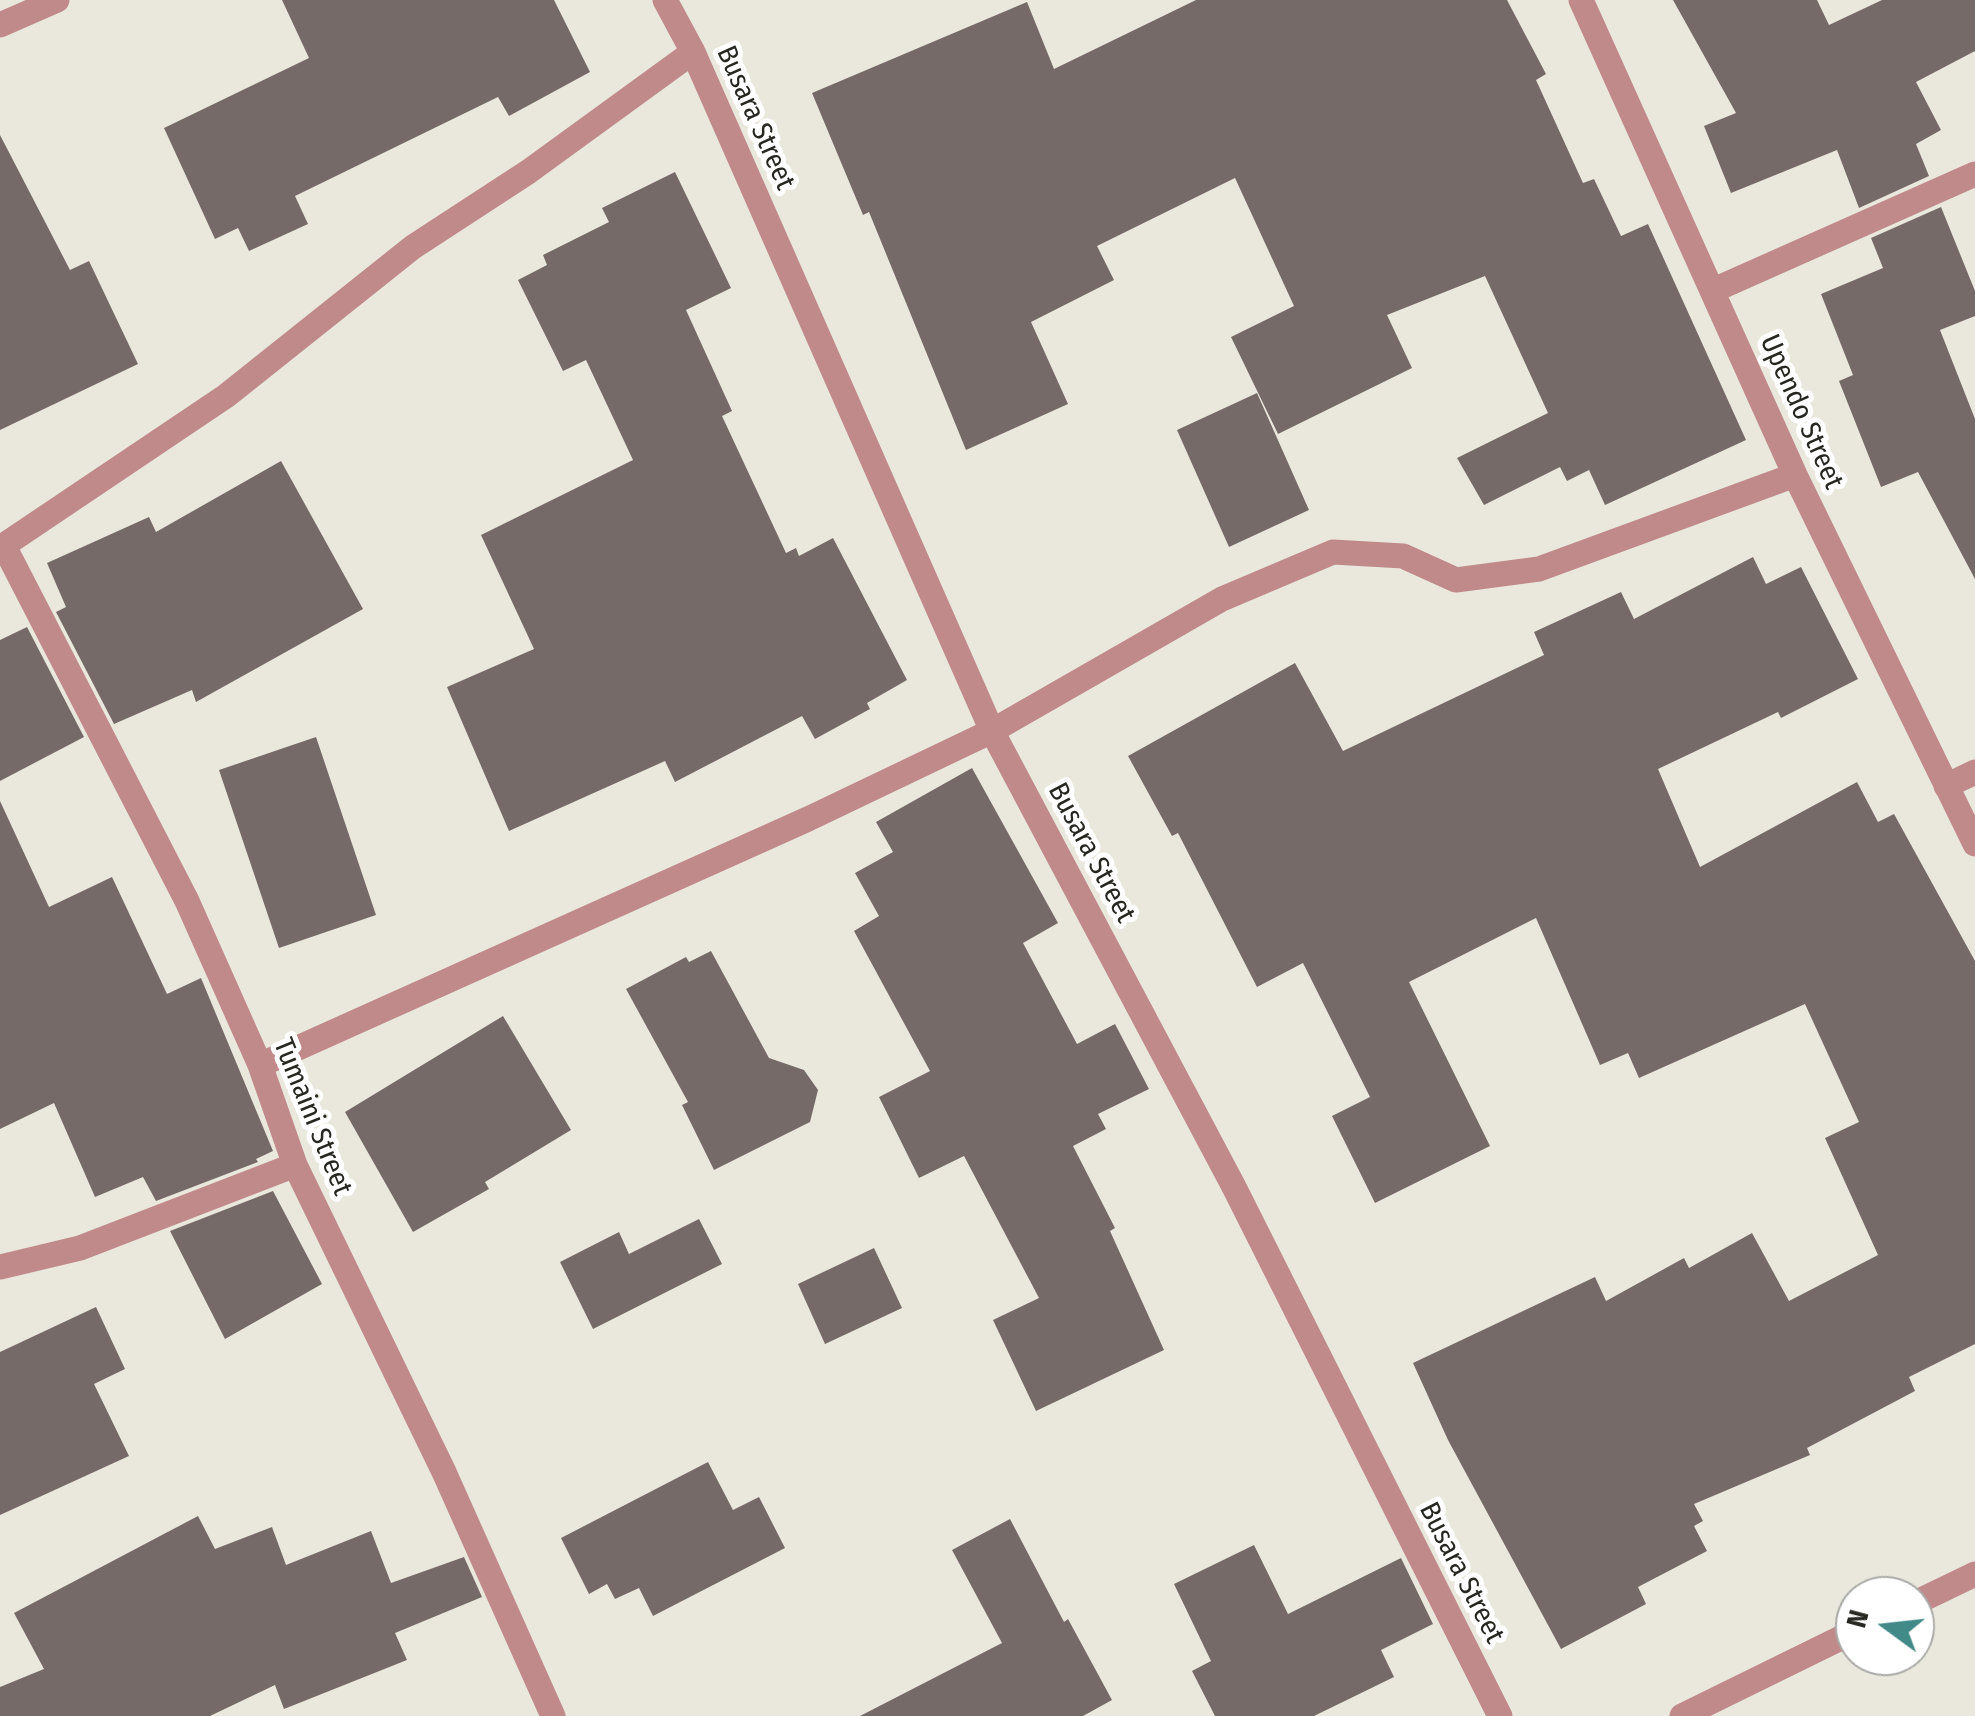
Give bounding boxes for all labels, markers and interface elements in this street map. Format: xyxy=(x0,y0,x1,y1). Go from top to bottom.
street label: Busara Street xyxy=(708,41,802,195)
street label: Upendo Street xyxy=(1752,330,1850,494)
street label: Busara Street xyxy=(1040,777,1142,929)
street label: Tumaini Street xyxy=(265,1034,359,1200)
street label: Busara Street xyxy=(1411,1497,1511,1649)
north arrow xyxy=(1835,1576,1935,1676)
text: N xyxy=(1839,1606,1876,1631)

